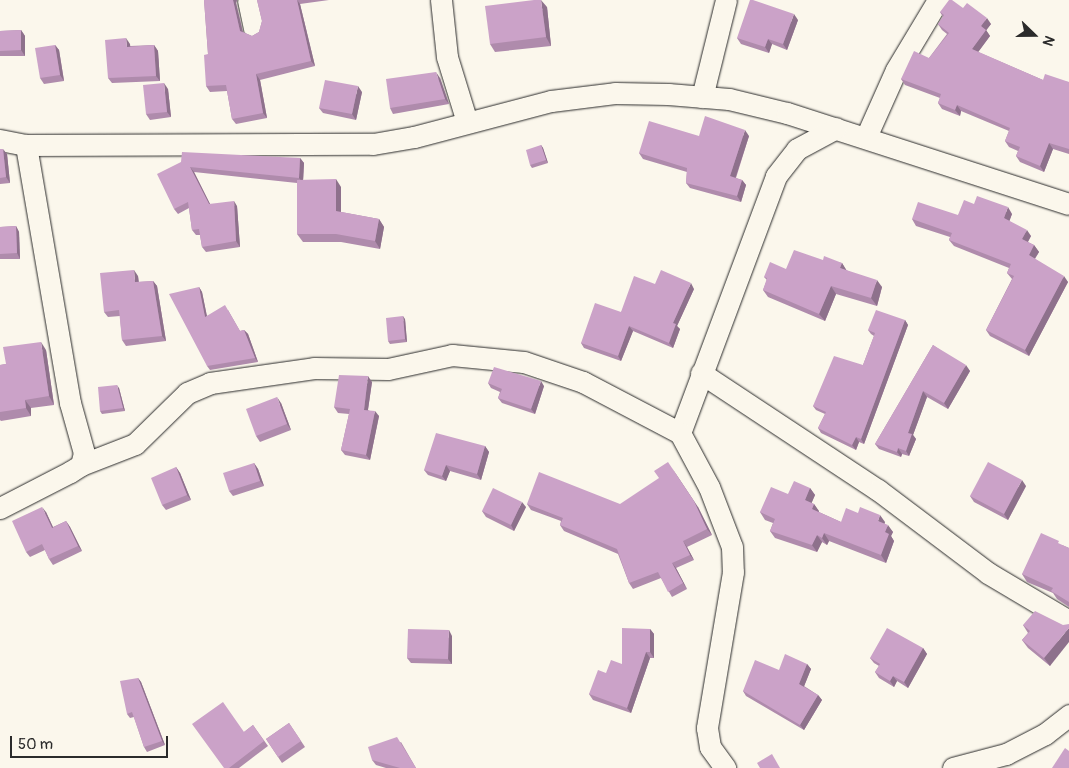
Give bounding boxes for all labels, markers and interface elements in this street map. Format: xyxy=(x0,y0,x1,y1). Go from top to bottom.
north arrow xyxy=(1009,10,1059,60)
text: N xyxy=(1039,33,1058,48)
scale bar xyxy=(12,726,170,758)
text: 50 m xyxy=(18,735,53,754)

